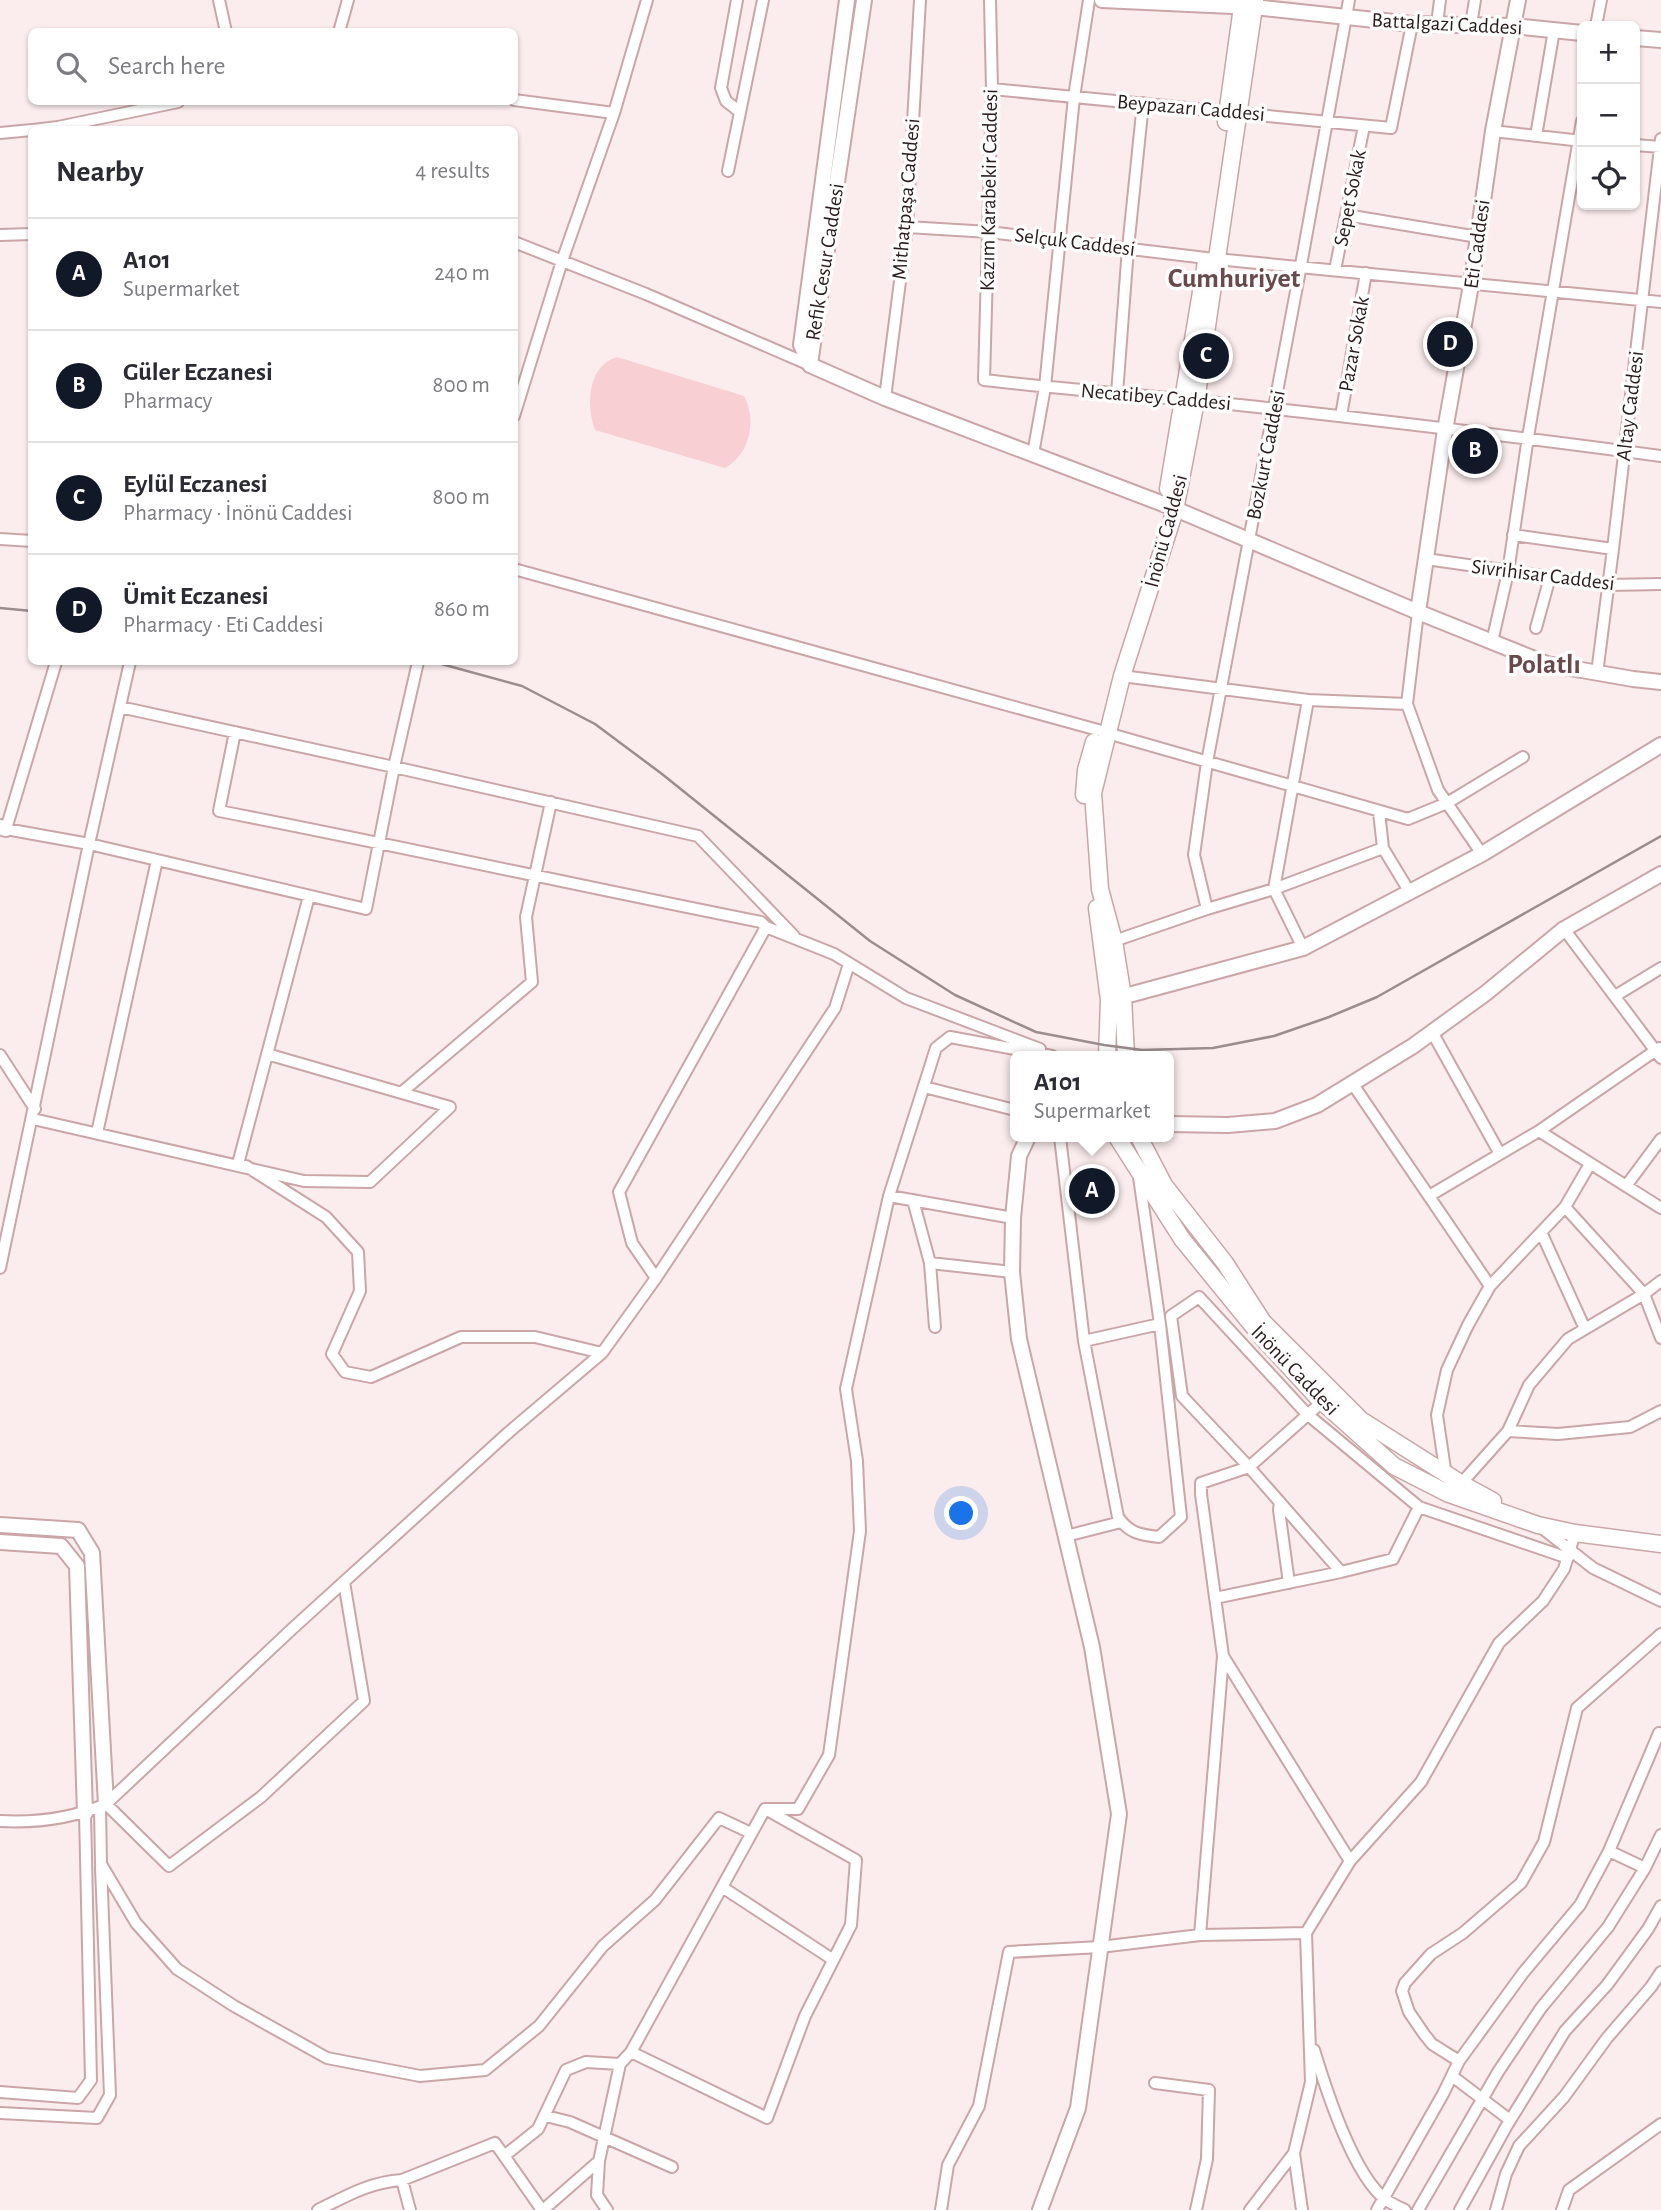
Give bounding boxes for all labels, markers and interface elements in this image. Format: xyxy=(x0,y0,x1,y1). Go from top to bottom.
street label: Battalgazi Caddesi xyxy=(1371,10,1523,38)
map controls xyxy=(1577,21,1640,210)
button: + xyxy=(1577,21,1640,84)
search box xyxy=(28,28,518,105)
icon: search xyxy=(52,48,90,86)
text: Search here xyxy=(108,53,226,79)
button: − xyxy=(1577,84,1640,147)
street label: Kazım Karabekir Caddesi xyxy=(977,89,1001,291)
street label: Beypazarı Caddesi xyxy=(1116,91,1266,125)
street label: Mithatpaşa Caddesi xyxy=(888,117,924,281)
button: locate xyxy=(1577,147,1640,210)
street label: Sepet Sokak xyxy=(1330,148,1370,248)
text: Nearby xyxy=(56,157,144,187)
text: 4 results xyxy=(415,160,490,183)
street label: Refik Cesur Caddesi xyxy=(802,182,848,342)
street label: Eti Caddesi xyxy=(1460,198,1494,290)
street label: Selçuk Caddesi xyxy=(1014,224,1136,260)
text: A101 xyxy=(123,247,171,273)
text: A xyxy=(72,262,86,285)
text: 240 m xyxy=(434,262,490,285)
district label: Cumhuriyet xyxy=(1168,265,1301,293)
text: Supermarket xyxy=(123,278,240,301)
street label: Pazar Sokak xyxy=(1335,294,1373,393)
pin: D xyxy=(1427,318,1473,370)
pin: C xyxy=(1183,330,1229,382)
street label: Altay Caddesi xyxy=(1613,350,1647,462)
text: Güler Eczanesi xyxy=(123,359,273,385)
text: B xyxy=(72,374,86,397)
text: 800 m xyxy=(433,374,490,397)
street label: Necatibey Caddesi xyxy=(1080,380,1232,414)
street label: Bozkurt Caddesi xyxy=(1243,388,1289,522)
text: Pharmacy xyxy=(123,390,212,413)
pin: B xyxy=(1452,425,1498,477)
text: Eylül Eczanesi xyxy=(123,471,267,497)
street label: İnönü Caddesi xyxy=(1140,472,1191,590)
text: C xyxy=(73,486,85,509)
text: 800 m xyxy=(433,486,490,509)
text: Pharmacy · İnönü Caddesi xyxy=(123,502,353,525)
street label: Sivrihisar Caddesi xyxy=(1470,556,1616,594)
text: Ümit Eczanesi xyxy=(123,583,269,609)
text: D xyxy=(71,598,87,621)
text: 860 m xyxy=(434,598,490,621)
text: Pharmacy · Eti Caddesi xyxy=(123,614,324,637)
district label: Polatlı xyxy=(1507,651,1581,679)
popup xyxy=(1010,1051,1174,1142)
text: A101 xyxy=(1034,1069,1082,1095)
text: Supermarket xyxy=(1034,1100,1150,1123)
pin: A xyxy=(1069,1165,1115,1217)
street label: İnönü Caddesi xyxy=(1247,1320,1344,1419)
your location xyxy=(944,1496,978,1530)

